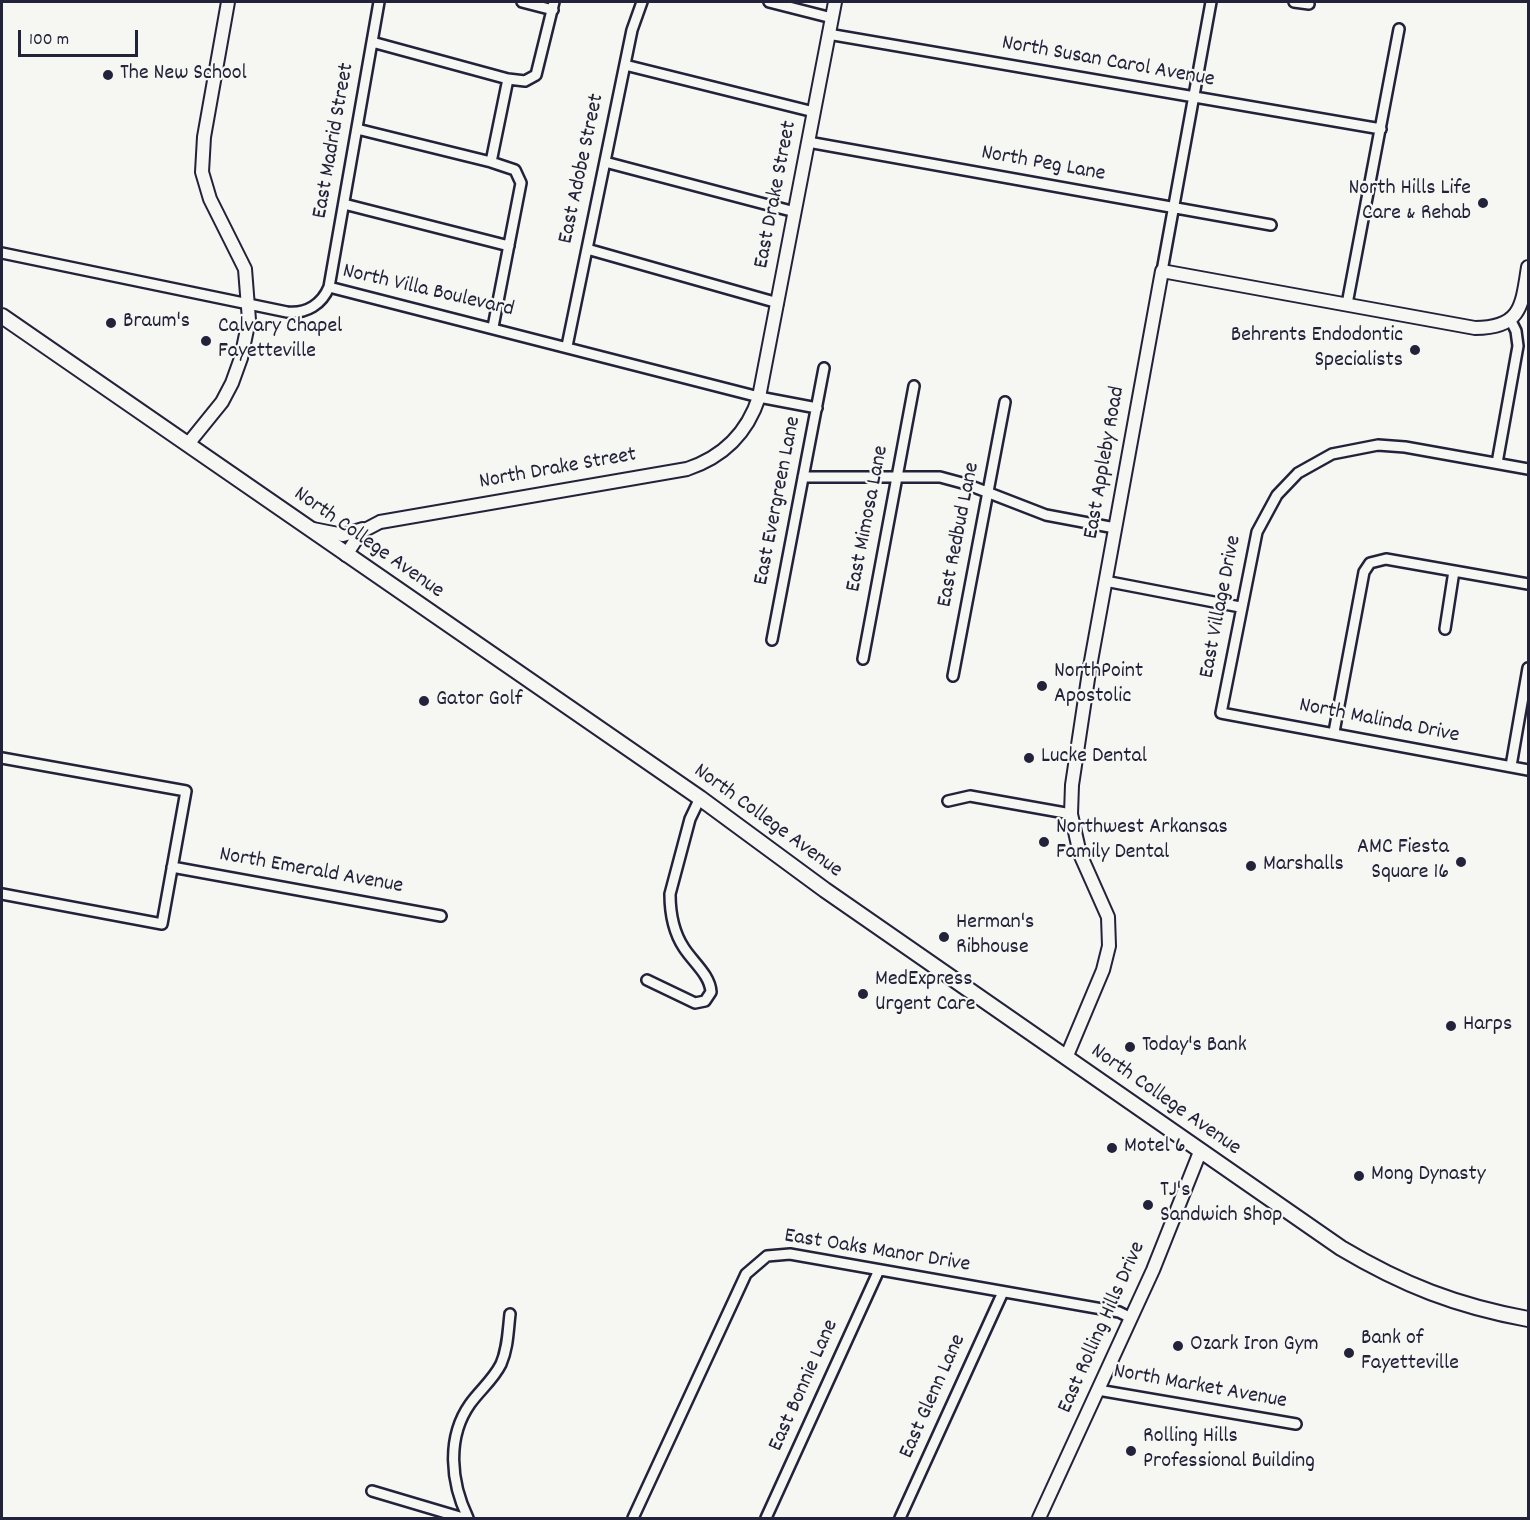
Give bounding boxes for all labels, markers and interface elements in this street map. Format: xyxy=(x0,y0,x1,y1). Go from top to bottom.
scale bar xyxy=(21,18,141,56)
text: 100 m xyxy=(29,28,69,53)
street label: North Susan Carol Avenue xyxy=(1000,31,1216,95)
street label: East Madrid Street xyxy=(308,61,362,221)
place label: The New School xyxy=(120,62,247,88)
marker: The New School xyxy=(101,68,115,82)
street label: East Adobe Street xyxy=(554,92,612,246)
street label: East Drake Street xyxy=(750,119,804,271)
street label: North Peg Lane xyxy=(979,141,1107,189)
place label: North Hills Life Care & Rehab xyxy=(1348,177,1471,228)
marker: North Hills Life Care & Rehab xyxy=(1476,196,1490,210)
street label: North Villa Boulevard xyxy=(340,259,516,325)
place label: Braum's xyxy=(123,310,190,336)
place label: Calvary Chapel Fayetteville xyxy=(218,315,342,366)
marker: Braum's xyxy=(104,316,118,330)
place label: Behrents Endodontic Specialists xyxy=(1231,324,1403,376)
marker: Calvary Chapel Fayetteville xyxy=(199,334,213,348)
marker: Behrents Endodontic Specialists xyxy=(1408,343,1422,357)
street label: East Appleby Road xyxy=(1080,385,1132,541)
street label: East Evergreen Lane xyxy=(750,414,808,588)
street label: North Drake Street xyxy=(477,443,639,497)
street label: East Mimosa Lane xyxy=(842,444,896,594)
street label: East Redbud Lane xyxy=(933,460,987,610)
street label: North College Avenue xyxy=(288,482,448,606)
street label: East Village Drive xyxy=(1195,533,1249,681)
place label: NorthPoint Apostolic xyxy=(1054,660,1143,712)
marker: NorthPoint Apostolic xyxy=(1035,679,1049,693)
place label: Gator Golf xyxy=(436,688,522,714)
marker: Gator Golf xyxy=(417,694,431,708)
street label: North Malinda Drive xyxy=(1297,694,1461,750)
place label: Lucke Dental xyxy=(1041,745,1147,771)
marker: Lucke Dental xyxy=(1022,751,1036,765)
street label: North College Avenue xyxy=(687,759,847,885)
place label: Northwest Arkansas Family Dental xyxy=(1056,816,1228,867)
marker: Northwest Arkansas Family Dental xyxy=(1037,835,1051,849)
place label: AMC Fiesta Square 16 xyxy=(1357,836,1449,888)
street label: North Emerald Avenue xyxy=(217,843,405,901)
place label: Marshalls xyxy=(1263,853,1344,879)
marker: AMC Fiesta Square 16 xyxy=(1454,855,1468,869)
marker: Marshalls xyxy=(1244,859,1258,873)
place label: Herman's Ribhouse xyxy=(956,911,1034,962)
marker: Herman's Ribhouse xyxy=(937,930,951,944)
place label: MedExpress Urgent Care xyxy=(875,968,975,1020)
marker: MedExpress Urgent Care xyxy=(856,987,870,1001)
place label: Harps xyxy=(1463,1013,1512,1039)
marker: Harps xyxy=(1444,1019,1458,1033)
place label: Today's Bank xyxy=(1142,1034,1247,1060)
street label: North College Avenue xyxy=(1085,1039,1245,1163)
marker: Today's Bank xyxy=(1123,1040,1137,1054)
place label: Motel 6 xyxy=(1124,1135,1186,1161)
marker: Motel 6 xyxy=(1105,1141,1119,1155)
place label: Mong Dynasty xyxy=(1371,1163,1486,1189)
marker: Mong Dynasty xyxy=(1352,1169,1366,1183)
place label: TJ's Sandwich Shop xyxy=(1160,1179,1282,1230)
marker: TJ's Sandwich Shop xyxy=(1141,1198,1155,1212)
street label: East Oaks Manor Drive xyxy=(782,1224,972,1280)
street label: East Rolling Hills Drive xyxy=(1053,1238,1153,1418)
street label: East Bonnie Lane xyxy=(764,1316,846,1456)
place label: Bank of Fayetteville xyxy=(1361,1327,1459,1378)
street label: East Glenn Lane xyxy=(895,1331,973,1463)
place label: Ozark Iron Gym xyxy=(1190,1333,1319,1359)
marker: Ozark Iron Gym xyxy=(1171,1339,1185,1353)
marker: Bank of Fayetteville xyxy=(1342,1346,1356,1360)
street label: North Market Avenue xyxy=(1111,1360,1289,1416)
place label: Rolling Hills Professional Building xyxy=(1143,1425,1315,1476)
marker: Rolling Hills Professional Building xyxy=(1124,1444,1138,1458)

